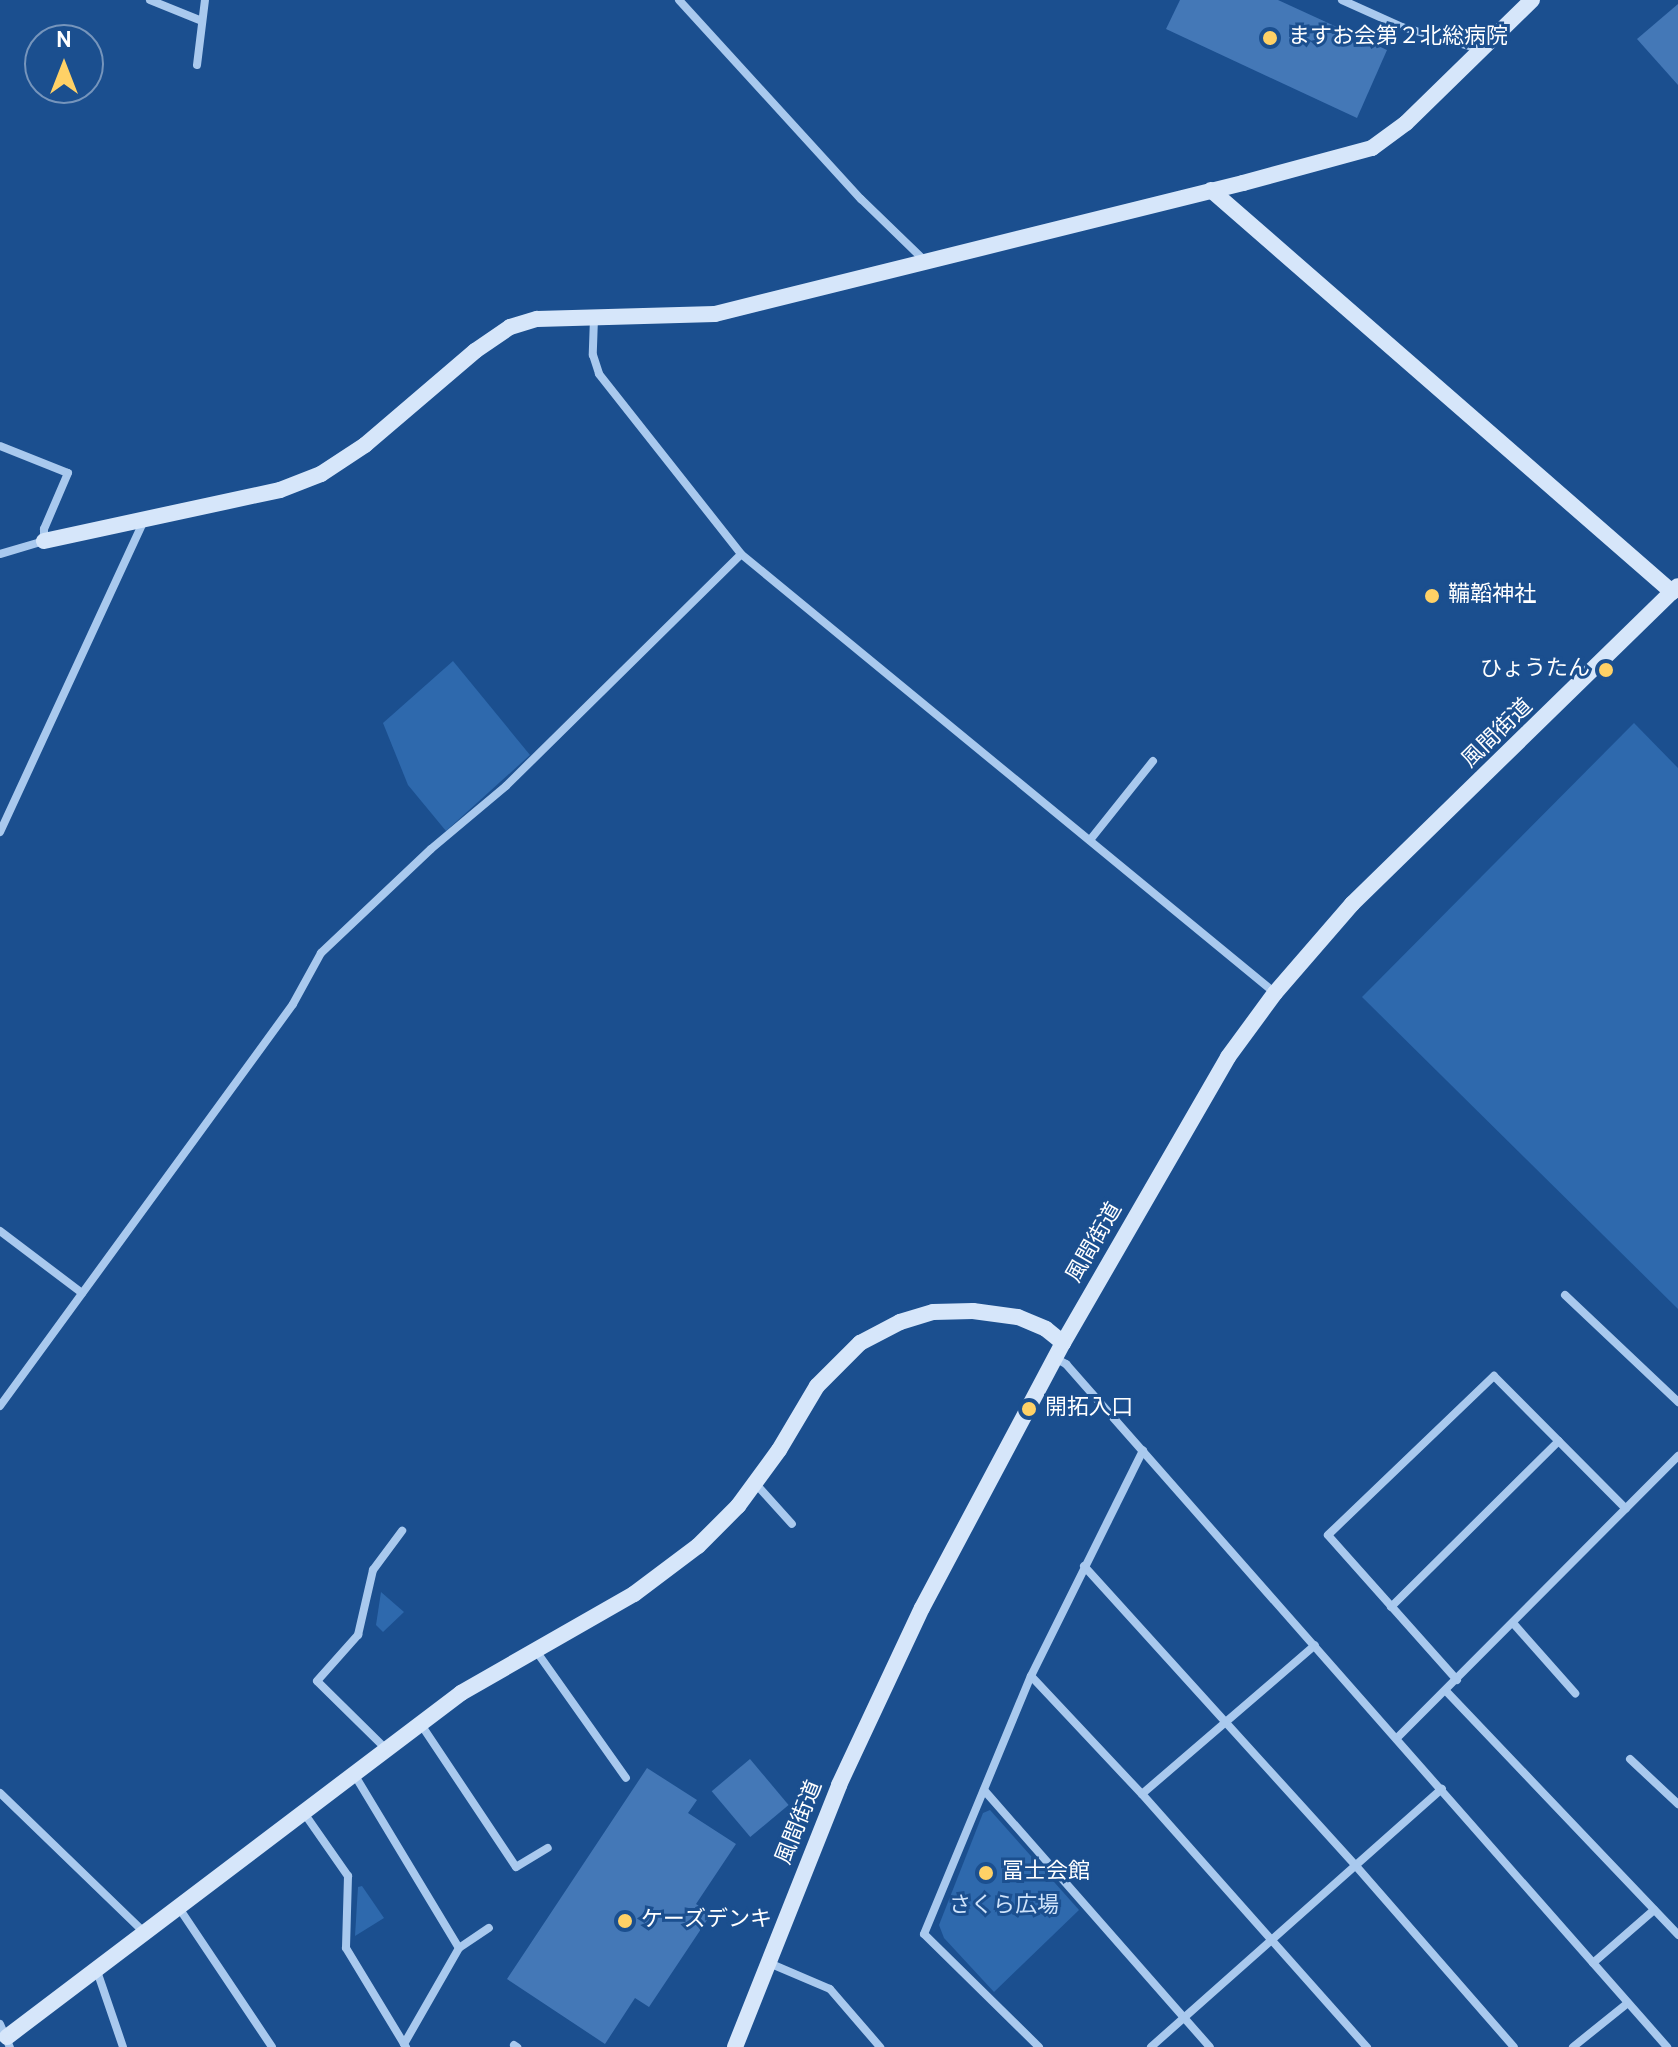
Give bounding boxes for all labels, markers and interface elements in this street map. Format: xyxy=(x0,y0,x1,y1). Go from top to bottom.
north arrow xyxy=(24,24,104,104)
place label: ますお会第２北総病院 xyxy=(1288,25,1508,51)
marker: ますお会第２北総病院 xyxy=(1259,27,1281,49)
text: N xyxy=(56,28,72,55)
place label: 鞴韜神社 xyxy=(1448,583,1536,609)
marker: 鞴韜神社 xyxy=(1423,587,1441,605)
place label: ひょうたん xyxy=(1480,657,1590,683)
marker: ひょうたん xyxy=(1597,661,1615,679)
street label: 風間街道 xyxy=(1457,694,1539,774)
street label: 風間街道 xyxy=(1062,1198,1128,1288)
place label: 開拓入口 xyxy=(1045,1396,1133,1422)
marker: 開拓入口 xyxy=(1020,1400,1038,1418)
street label: 風間街道 xyxy=(771,1777,829,1869)
place label: 冨士会館 xyxy=(1002,1860,1090,1886)
marker: 冨士会館 xyxy=(977,1864,995,1882)
park label: さくら広場 xyxy=(949,1894,1059,1920)
place label: ケーズデンキ xyxy=(641,1908,773,1934)
marker: ケーズデンキ xyxy=(616,1912,634,1930)

